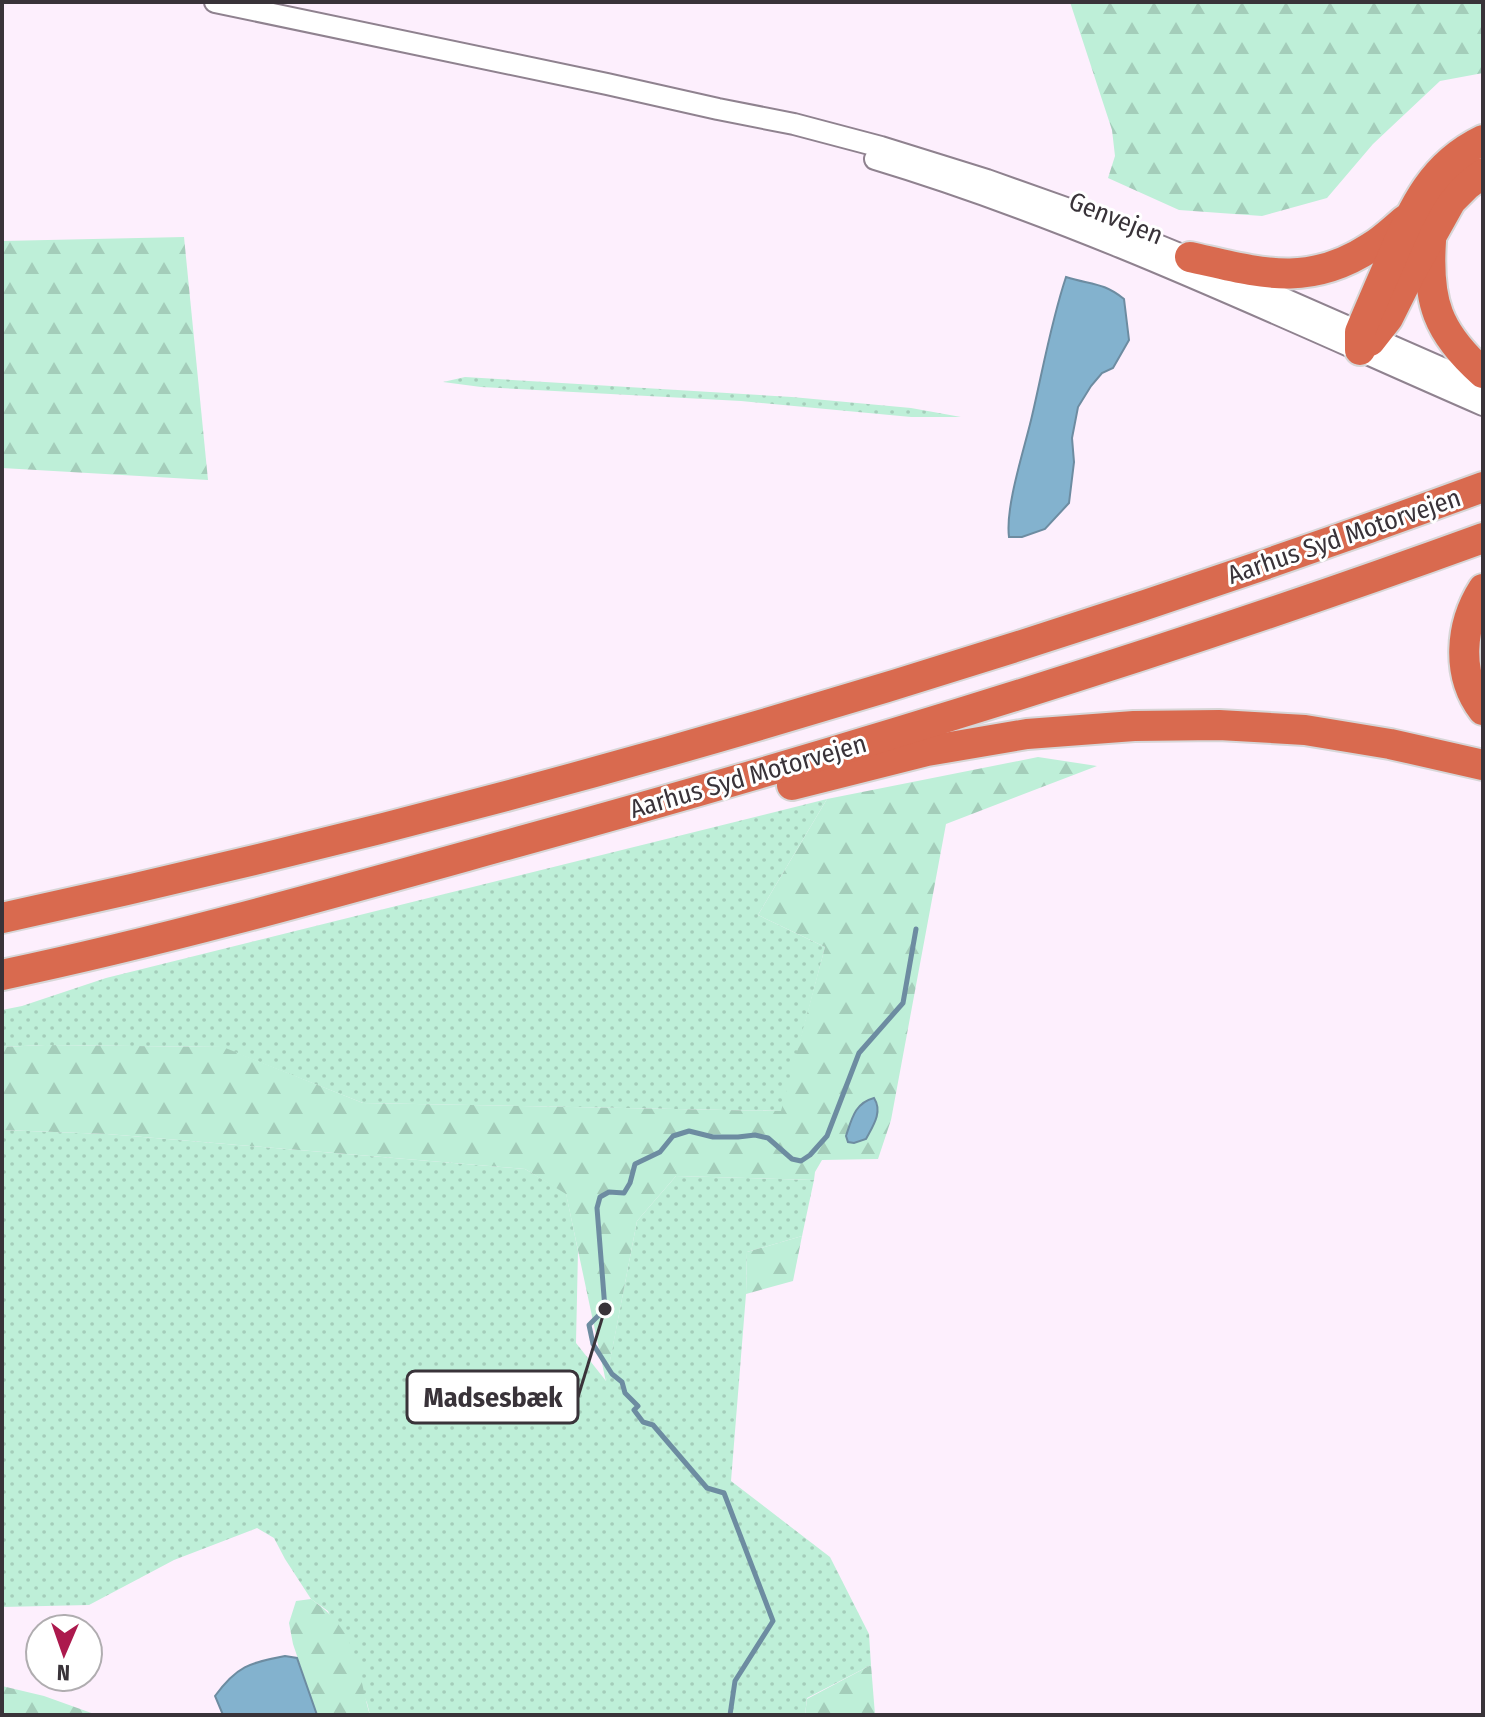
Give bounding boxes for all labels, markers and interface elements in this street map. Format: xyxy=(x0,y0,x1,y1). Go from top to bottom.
street label: Genvejen xyxy=(1064,186,1167,251)
street label: Aarhus Syd Motorvejen xyxy=(1223,482,1465,591)
street label: Aarhus Syd Motorvejen xyxy=(626,728,870,825)
callout: Madsesbæk xyxy=(407,1371,578,1423)
text: Madsesbæk xyxy=(423,1381,563,1414)
north arrow xyxy=(24,1613,104,1693)
text: N xyxy=(56,1659,70,1686)

